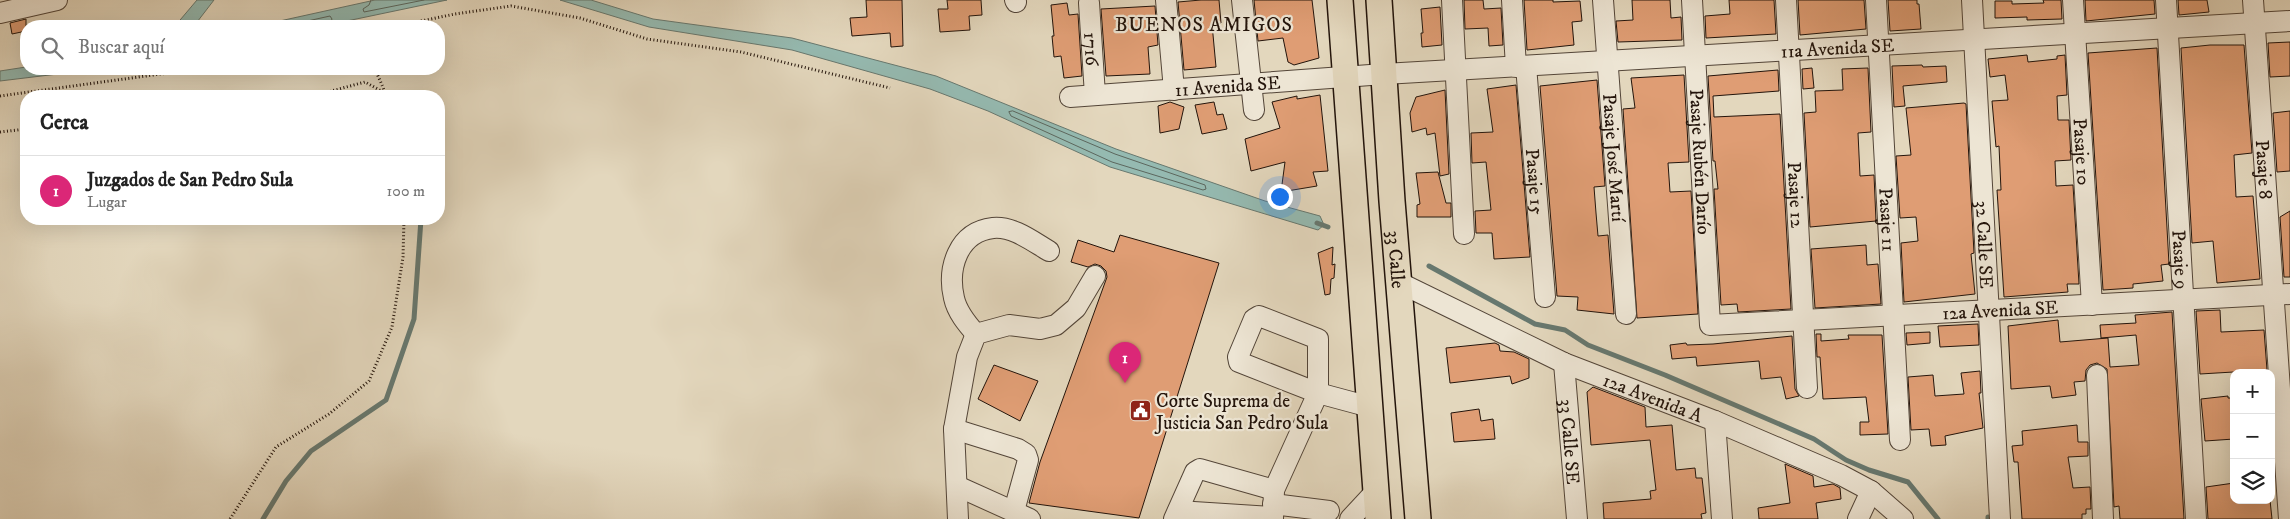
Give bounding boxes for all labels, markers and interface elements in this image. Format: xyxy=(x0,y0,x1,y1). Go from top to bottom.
district label: BUENOS AMIGOS xyxy=(1115,13,1293,38)
search box xyxy=(20,20,445,75)
street label: 1716 xyxy=(1078,31,1103,68)
icon: search xyxy=(38,34,66,62)
street label: 11a Avenida SE xyxy=(1780,34,1895,64)
text: Buscar aquí xyxy=(78,36,164,59)
street label: 11 Avenida SE xyxy=(1174,72,1281,102)
street label: Pasaje Rubén Darío xyxy=(1684,88,1715,235)
street label: Pasaje José Martí xyxy=(1597,93,1629,224)
text: Cerca xyxy=(40,110,88,136)
street label: Pasaje 10 xyxy=(2067,118,2095,186)
street label: Pasaje 8 xyxy=(2250,139,2277,200)
street label: Pasaje 15 xyxy=(1520,148,1548,216)
street label: Pasaje 12 xyxy=(1782,161,1808,229)
text: Juzgados de San Pedro Sula xyxy=(87,169,293,192)
text: 1 xyxy=(53,181,59,201)
text: 100 m xyxy=(387,181,425,201)
your location xyxy=(1267,184,1293,210)
street label: Pasaje 11 xyxy=(1873,187,1900,252)
text: Lugar xyxy=(87,192,127,212)
street label: 32 Calle SE xyxy=(1970,200,1998,289)
street label: Pasaje 9 xyxy=(2166,229,2193,290)
street label: 33 Calle xyxy=(1381,230,1409,290)
street label: 12a Avenida SE xyxy=(1941,296,2059,326)
pin: 1 xyxy=(1109,342,1141,383)
street label: 12a Avenida A xyxy=(1599,369,1706,428)
map controls xyxy=(2230,369,2275,504)
button: + xyxy=(2230,369,2275,414)
place label: Corte Suprema de Justicia San Pedro Sula xyxy=(1154,390,1328,435)
street label: 33 Calle SE xyxy=(1554,398,1584,486)
public building icon: Corte Suprema de Justicia San Pedro Sula xyxy=(1128,399,1152,423)
button: − xyxy=(2230,414,2275,459)
button: layers xyxy=(2230,459,2275,504)

